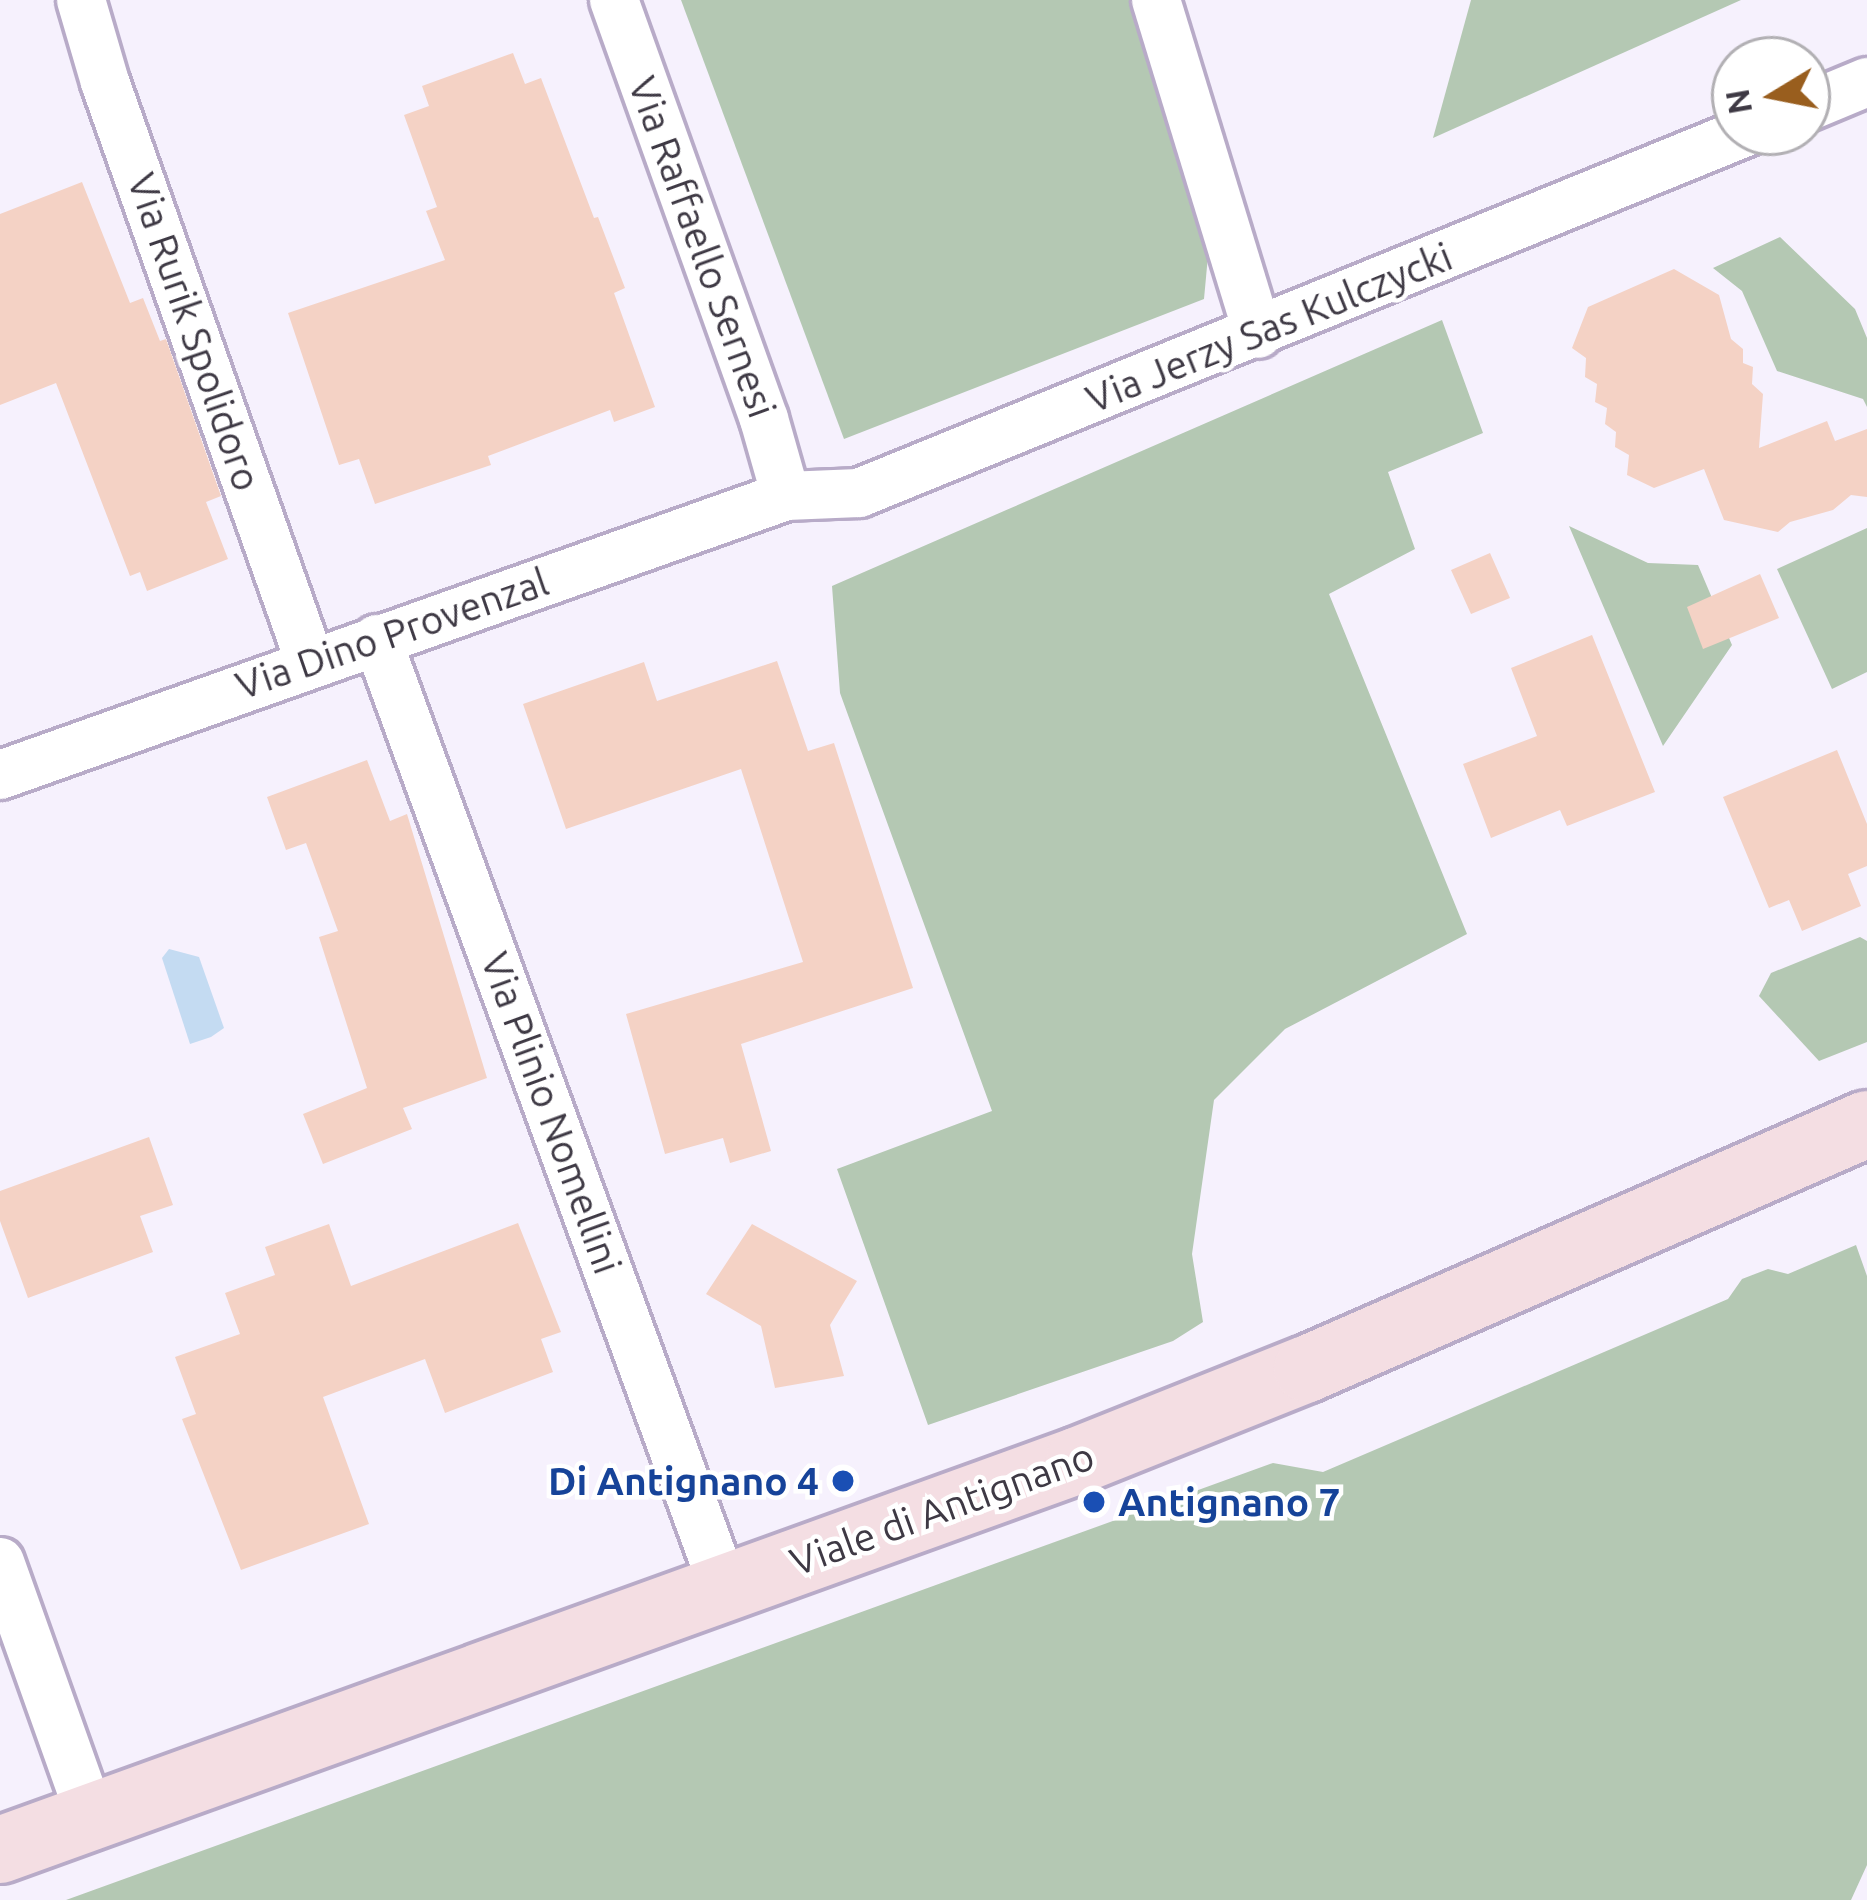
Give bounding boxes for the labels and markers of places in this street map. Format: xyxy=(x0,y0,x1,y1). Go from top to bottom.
place label: Di Antignano 4 xyxy=(548,1458,819,1504)
marker: Di Antignano 4 xyxy=(830,1468,856,1494)
place label: Antignano 7 xyxy=(1118,1479,1340,1525)
marker: Antignano 7 xyxy=(1081,1489,1107,1515)

